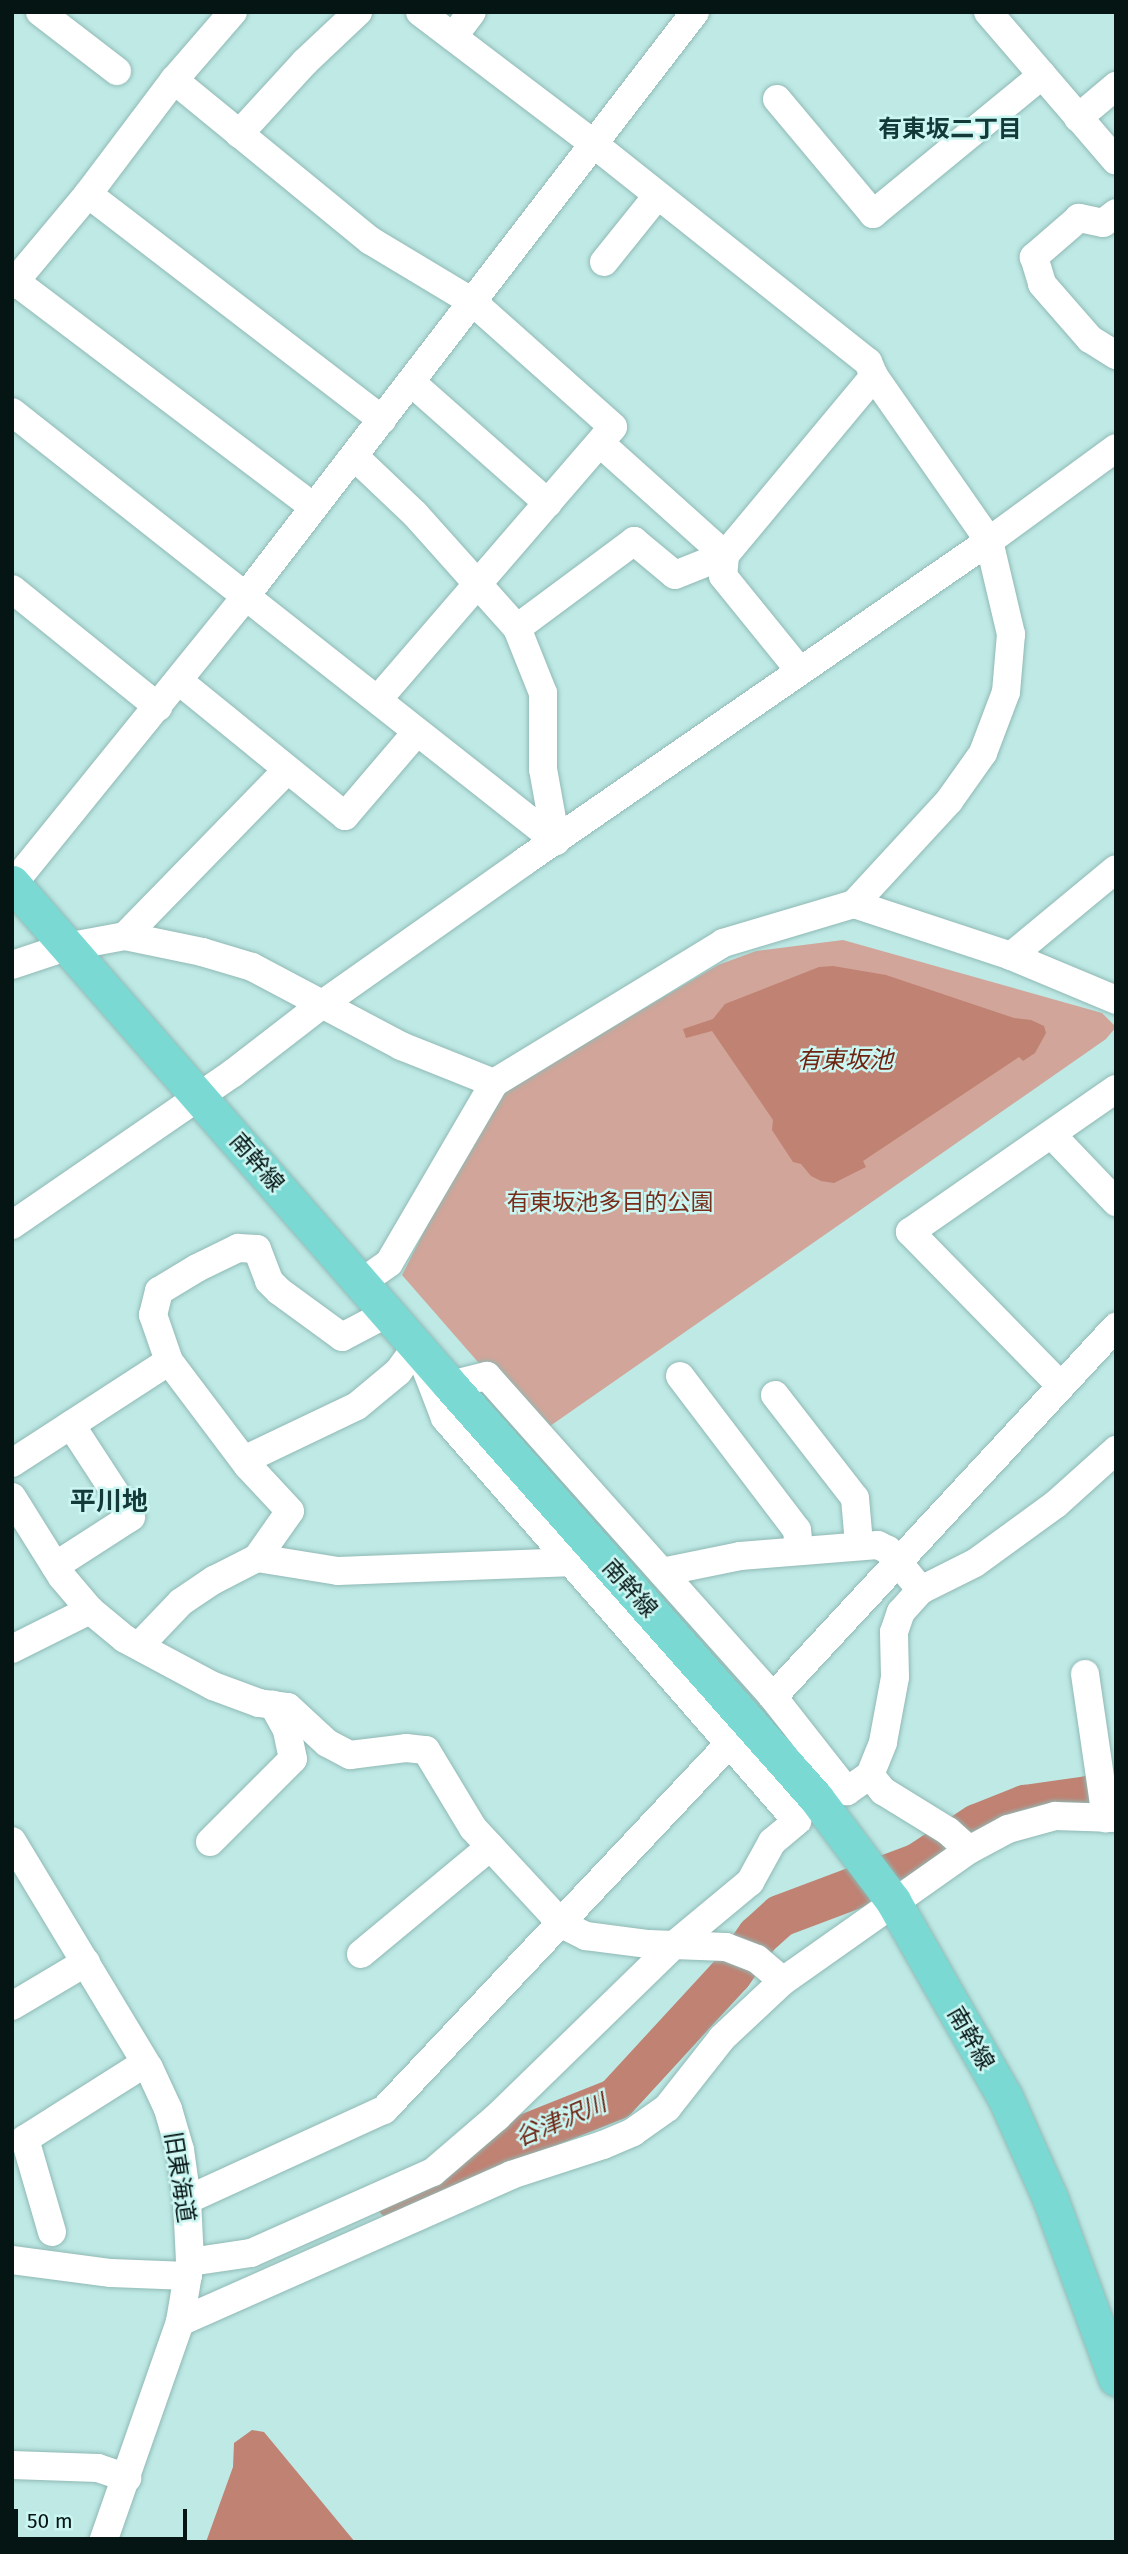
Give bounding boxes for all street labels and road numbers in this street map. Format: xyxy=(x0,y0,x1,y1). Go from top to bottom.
street label: 南幹線 xyxy=(224,1127,290,1197)
street label: 南幹線 xyxy=(597,1553,663,1623)
street label: 南幹線 xyxy=(942,2001,1000,2075)
street label: 旧東海道 xyxy=(159,2129,201,2225)

